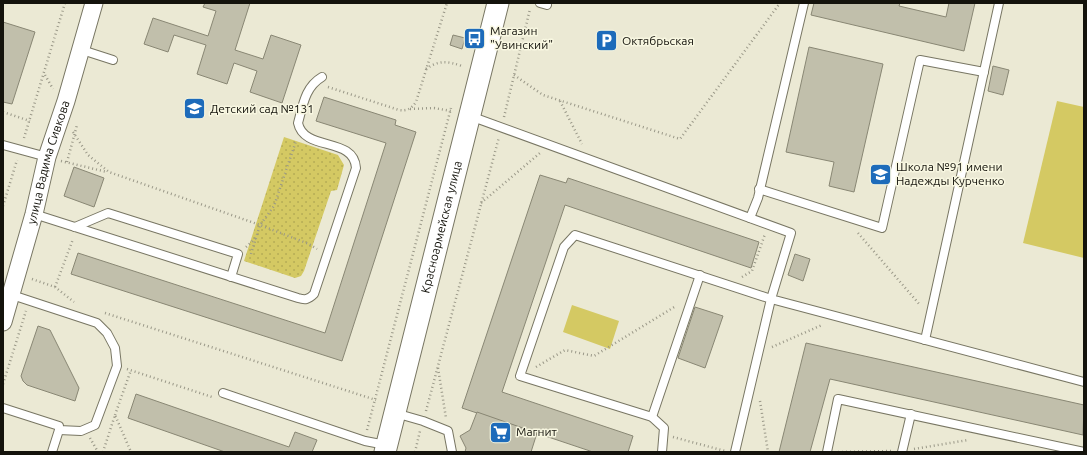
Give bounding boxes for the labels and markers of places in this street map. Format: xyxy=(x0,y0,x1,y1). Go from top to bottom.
place label: Магазин "Увинский" xyxy=(490,24,553,51)
bus stop icon: Магазин "Увинский" xyxy=(461,25,487,51)
parking icon: Октябрьская xyxy=(594,28,620,54)
place label: Октябрьская xyxy=(622,34,694,47)
school or university icon: Детский сад №131 xyxy=(182,96,208,122)
place label: Детский сад №131 xyxy=(210,102,314,115)
place label: Школа №91 имени Надежды Курченко xyxy=(896,160,1005,187)
school or university icon: Школа №91 имени Надежды Курченко xyxy=(868,161,894,187)
supermarket icon: Магнит xyxy=(487,419,513,445)
place label: Магнит xyxy=(516,425,558,438)

